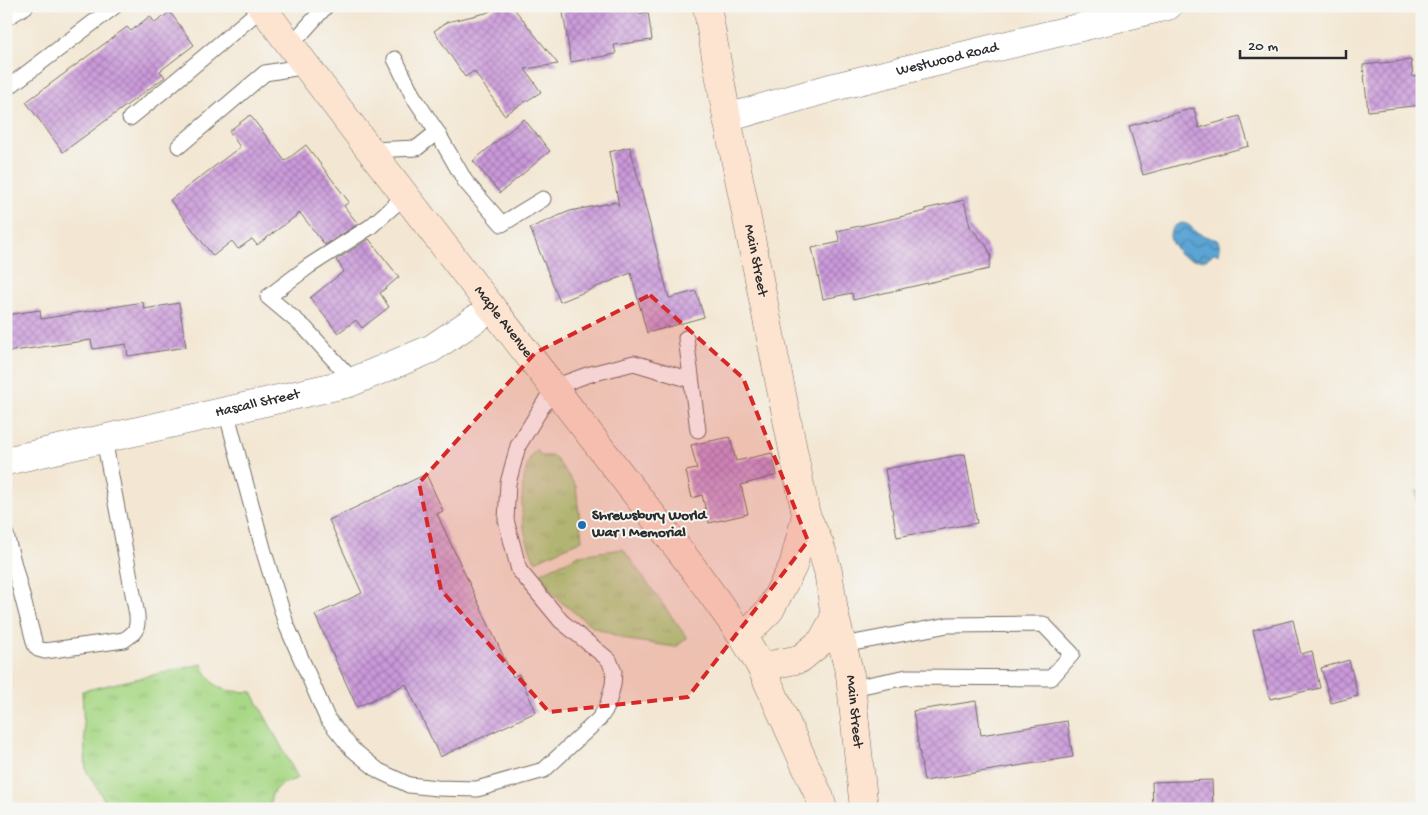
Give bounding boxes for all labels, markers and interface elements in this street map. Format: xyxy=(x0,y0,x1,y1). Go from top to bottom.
scale bar xyxy=(1240,28,1347,60)
street label: Westwood Road xyxy=(894,38,1001,81)
text: 20 m xyxy=(1248,38,1278,56)
street label: Main Street xyxy=(739,223,772,300)
street label: Maple Avenue xyxy=(470,283,536,362)
street label: Hascall Street xyxy=(214,385,303,422)
place label: Shrewsbury World War I Memorial xyxy=(591,507,709,542)
marker: Shrewsbury World War I Memorial xyxy=(576,519,588,531)
street label: Main Street xyxy=(841,674,867,750)

